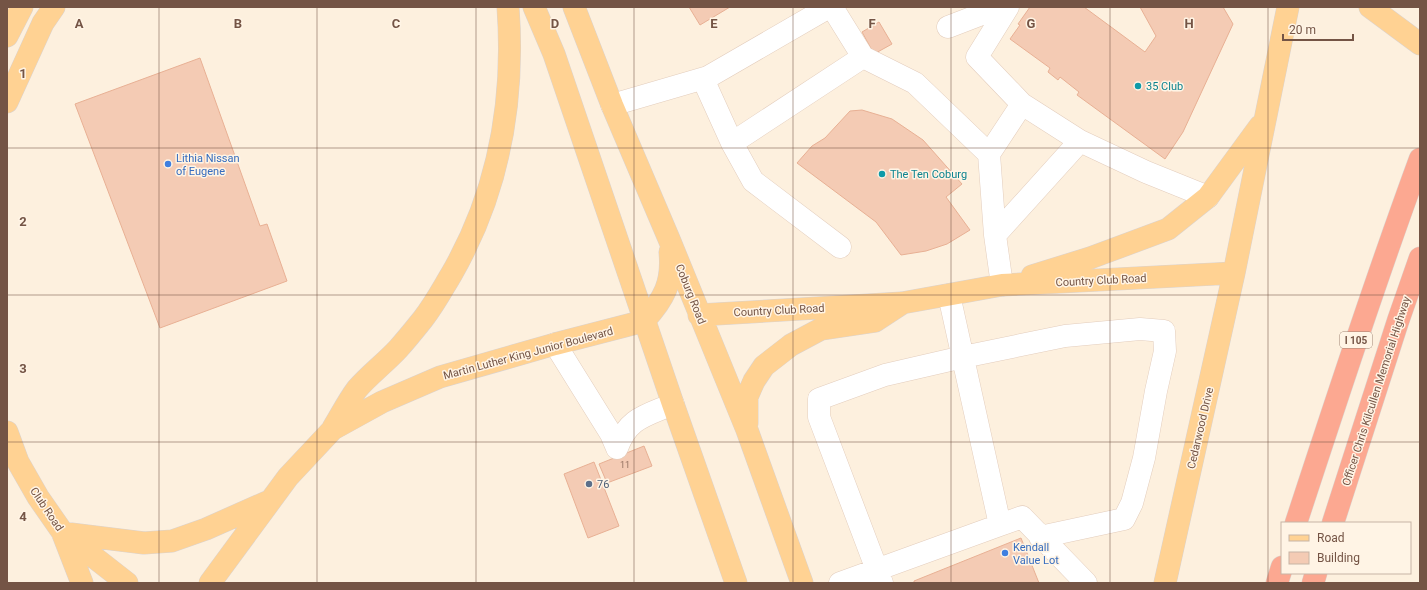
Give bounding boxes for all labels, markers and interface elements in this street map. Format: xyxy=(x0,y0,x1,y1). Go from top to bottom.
text: A xyxy=(75,16,84,31)
text: B xyxy=(234,16,242,31)
text: C xyxy=(392,16,401,31)
text: D xyxy=(551,16,559,31)
text: E xyxy=(710,16,718,31)
text: F xyxy=(868,16,876,31)
text: G xyxy=(1027,16,1036,31)
text: H xyxy=(1184,16,1194,31)
scale bar xyxy=(1283,16,1353,42)
text: 20 m xyxy=(1289,23,1316,37)
text: 1 xyxy=(19,66,27,81)
place label: 35 Club xyxy=(1146,80,1183,93)
marker: 35 Club xyxy=(1133,81,1143,91)
place label: Lithia Nissan of Eugene xyxy=(176,152,240,178)
marker: Lithia Nissan of Eugene xyxy=(163,159,173,169)
place label: The Ten Coburg xyxy=(890,168,967,181)
marker: The Ten Coburg xyxy=(877,169,887,179)
text: 2 xyxy=(19,214,27,229)
street label: Coburg Road xyxy=(673,262,708,326)
street label: Country Club Road xyxy=(1055,272,1147,289)
street label: Officer Chris Kilcullen Memorial Highway xyxy=(1340,294,1414,487)
street label: Country Club Road xyxy=(733,302,825,319)
street label: Martin Luther King Junior Boulevard xyxy=(442,325,614,382)
road number: I 105 xyxy=(1340,332,1372,348)
text: 3 xyxy=(19,361,27,376)
street label: Cedarwood Drive xyxy=(1185,386,1216,470)
house number: 11 xyxy=(620,460,630,470)
place label: 76 xyxy=(597,478,609,491)
marker: 76 xyxy=(584,479,594,489)
street label: Club Road xyxy=(27,485,66,534)
text: 4 xyxy=(19,509,27,524)
legend xyxy=(1281,522,1411,574)
text: Road xyxy=(1317,531,1345,545)
place label: Kendall Value Lot xyxy=(1013,541,1059,567)
marker: Kendall Value Lot xyxy=(1000,548,1010,558)
text: Building xyxy=(1317,551,1360,565)

